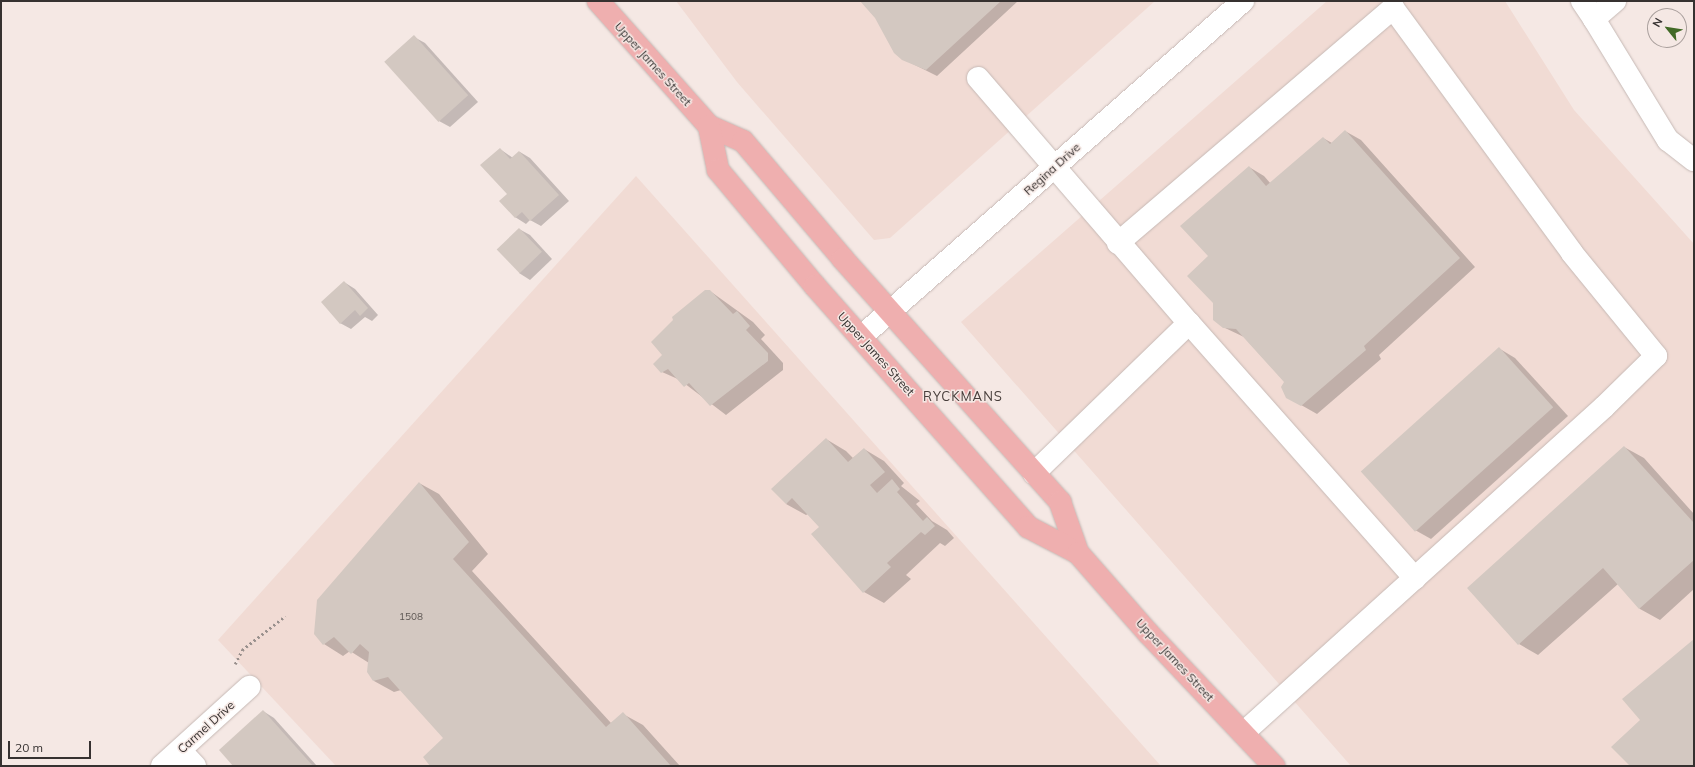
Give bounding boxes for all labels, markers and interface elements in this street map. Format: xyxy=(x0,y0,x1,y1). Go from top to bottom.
north arrow xyxy=(1647,8,1687,48)
text: N xyxy=(1649,15,1666,30)
street label: Upper James Street xyxy=(612,19,694,109)
street label: Regina Drive xyxy=(1021,140,1083,198)
street label: Upper James Street xyxy=(835,309,917,399)
district label: RYCKMANS xyxy=(923,388,1003,404)
house number: 1508 xyxy=(399,611,423,623)
street label: Upper James Street xyxy=(1133,616,1217,704)
street label: Carmel Drive xyxy=(175,698,237,756)
scale bar xyxy=(10,733,93,759)
text: 20 m xyxy=(15,740,43,755)

